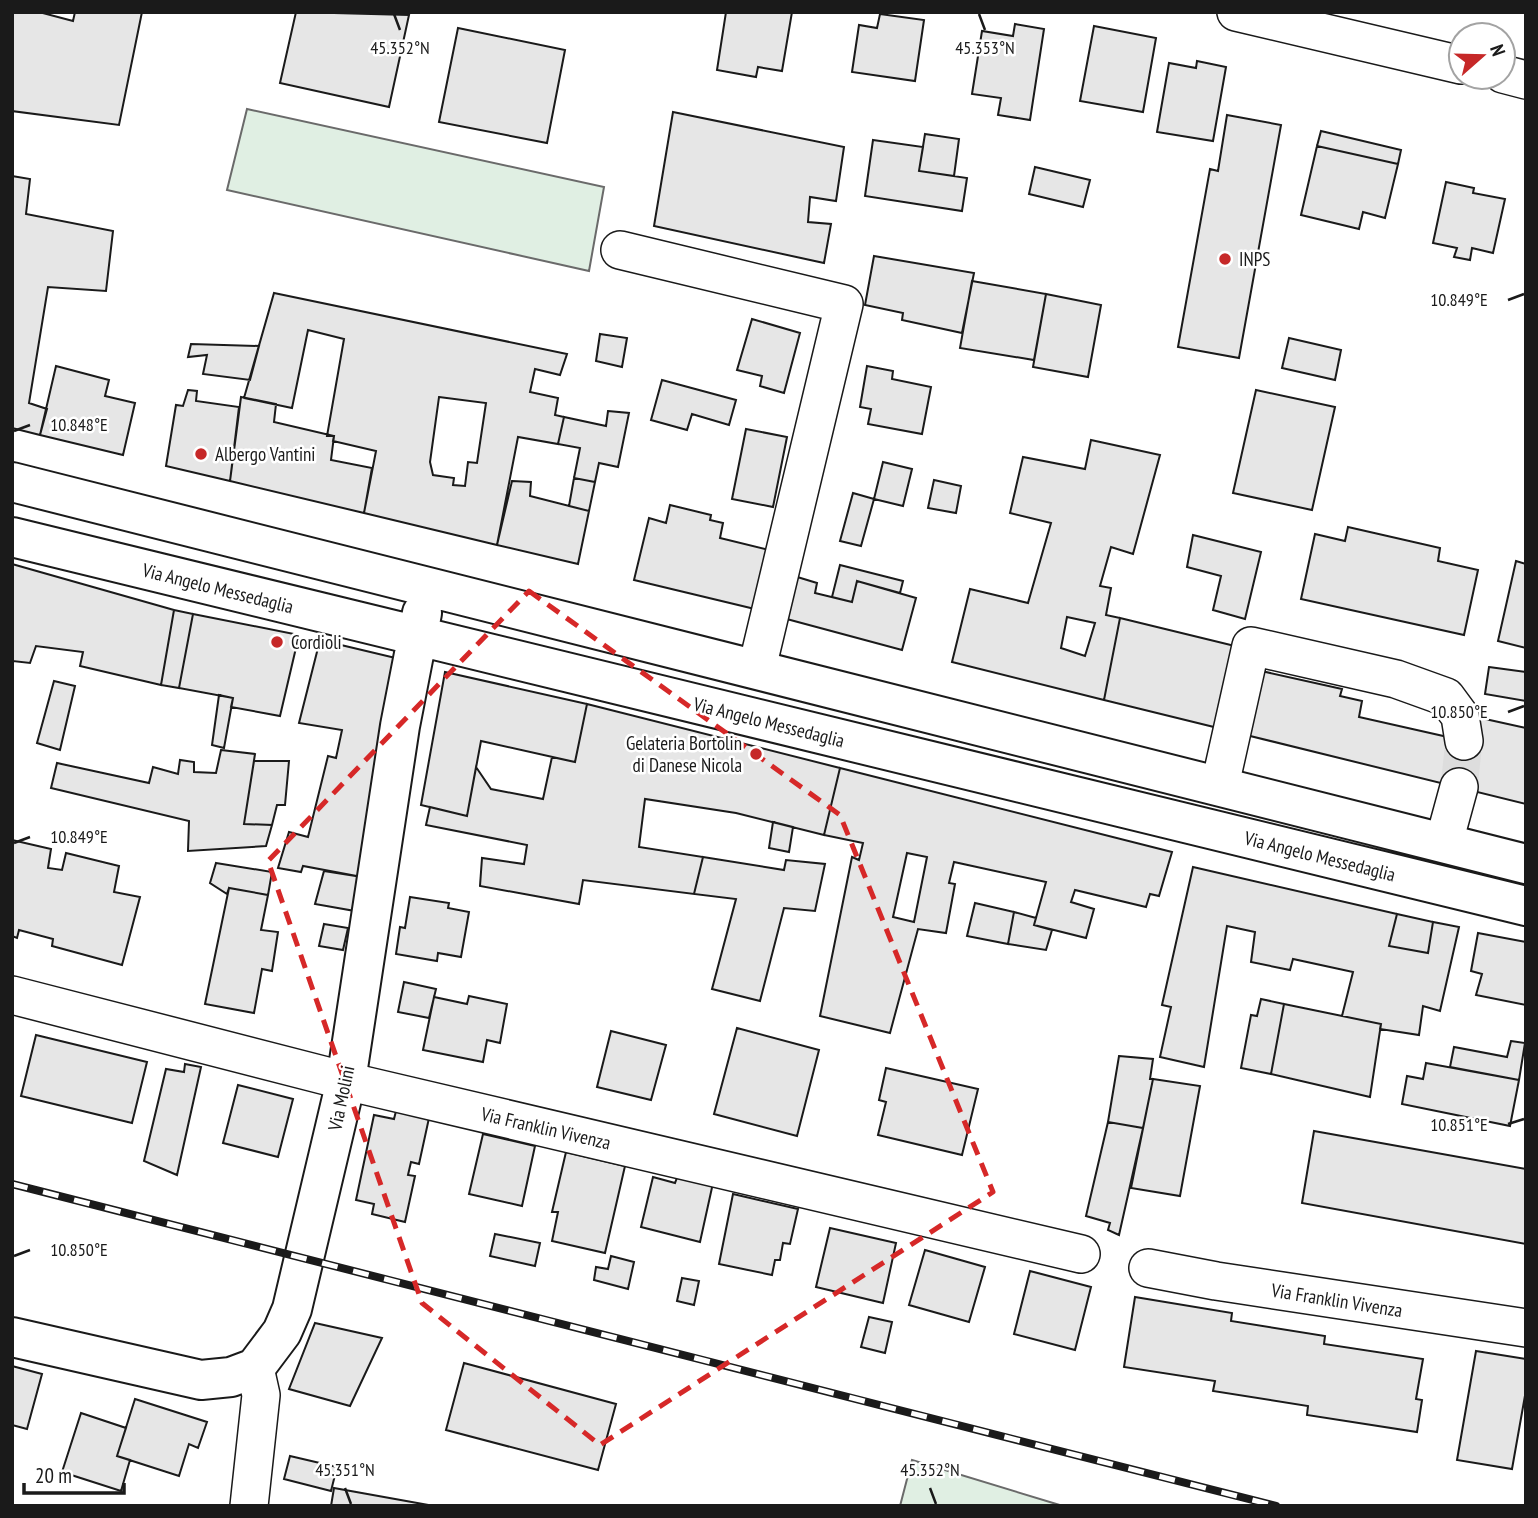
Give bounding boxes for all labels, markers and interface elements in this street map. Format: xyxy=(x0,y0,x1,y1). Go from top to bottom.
north arrow xyxy=(1447,21,1517,91)
text: 45.352°N xyxy=(370,36,430,59)
text: 45.353°N xyxy=(955,36,1015,59)
text: N xyxy=(1485,41,1511,59)
place label: INPS xyxy=(1239,247,1270,271)
marker: INPS xyxy=(1217,251,1233,267)
text: 10.849°E xyxy=(1430,288,1488,311)
text: 10.848°E xyxy=(50,413,108,436)
place label: Albergo Vantini xyxy=(215,442,315,466)
marker: Albergo Vantini xyxy=(193,446,209,462)
street label: Via Angelo Messedaglia xyxy=(139,557,296,618)
place label: Cordioli xyxy=(291,630,342,654)
marker: Cordioli xyxy=(269,634,285,650)
street label: Via Angelo Messedaglia xyxy=(690,691,847,752)
text: 10.850°E xyxy=(1430,700,1488,723)
place label: Gelateria Bortolin di Danese Nicola xyxy=(626,731,742,777)
marker: Gelateria Bortolin di Danese Nicola xyxy=(748,746,764,762)
text: 10.849°E xyxy=(50,825,108,848)
street label: Via Angelo Messedaglia xyxy=(1241,825,1398,886)
street label: Via Molini xyxy=(322,1063,360,1134)
street label: Via Franklin Vivenza xyxy=(478,1101,613,1155)
text: 10.851°E xyxy=(1430,1113,1488,1136)
text: 10.850°E xyxy=(50,1238,108,1261)
street label: Via Franklin Vivenza xyxy=(1269,1278,1404,1322)
scale bar xyxy=(24,1452,124,1496)
text: 45.351°N xyxy=(315,1458,375,1481)
text: 45.352°N xyxy=(900,1458,960,1481)
text: 20 m xyxy=(35,1462,72,1489)

